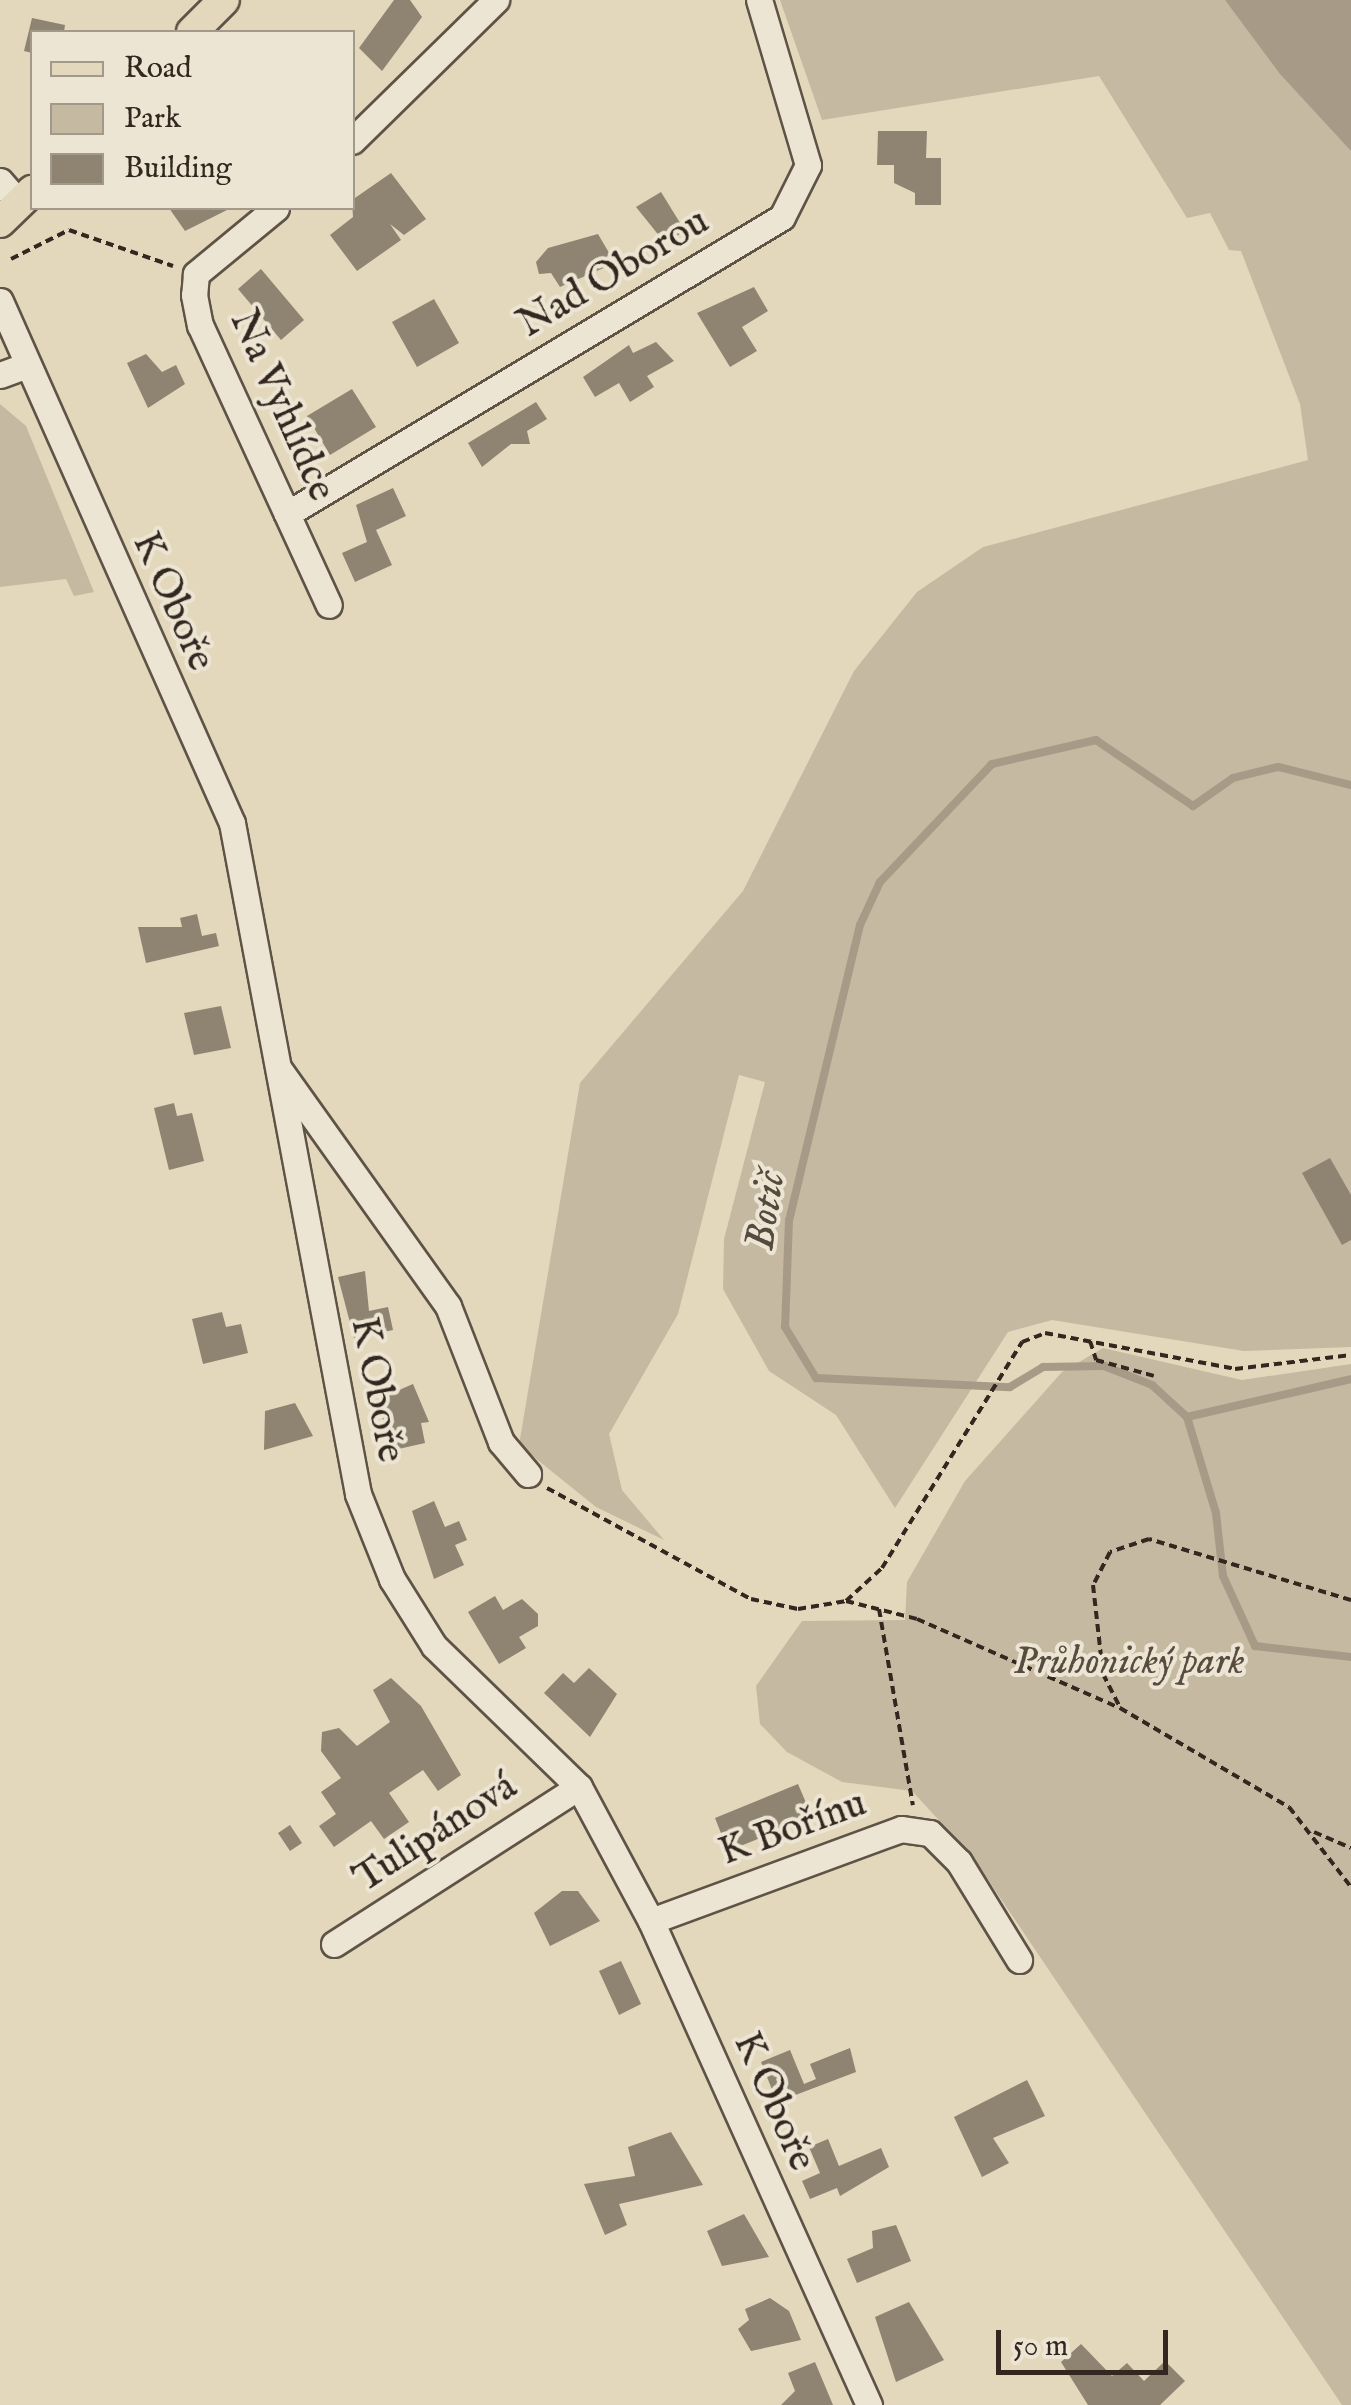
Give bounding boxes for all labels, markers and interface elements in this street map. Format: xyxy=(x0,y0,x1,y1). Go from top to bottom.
legend xyxy=(30,30,355,210)
text: Road xyxy=(124,50,192,88)
text: Park xyxy=(124,100,181,138)
text: Building xyxy=(124,150,232,188)
street label: Nad Oborou xyxy=(510,198,718,350)
street label: Na Vyhlídce xyxy=(218,303,344,509)
street label: K Oboře xyxy=(120,525,224,679)
water label: Botič xyxy=(736,1168,798,1254)
street label: K Oboře xyxy=(338,1313,414,1467)
park label: Průhonický park xyxy=(1013,1639,1245,1687)
street label: Tulipánová xyxy=(346,1764,526,1904)
street label: K Bořínu xyxy=(713,1780,873,1878)
street label: K Oboře xyxy=(721,2025,825,2179)
scale bar xyxy=(1001,2310,1174,2372)
text: 50 m xyxy=(1013,2328,1068,2366)

